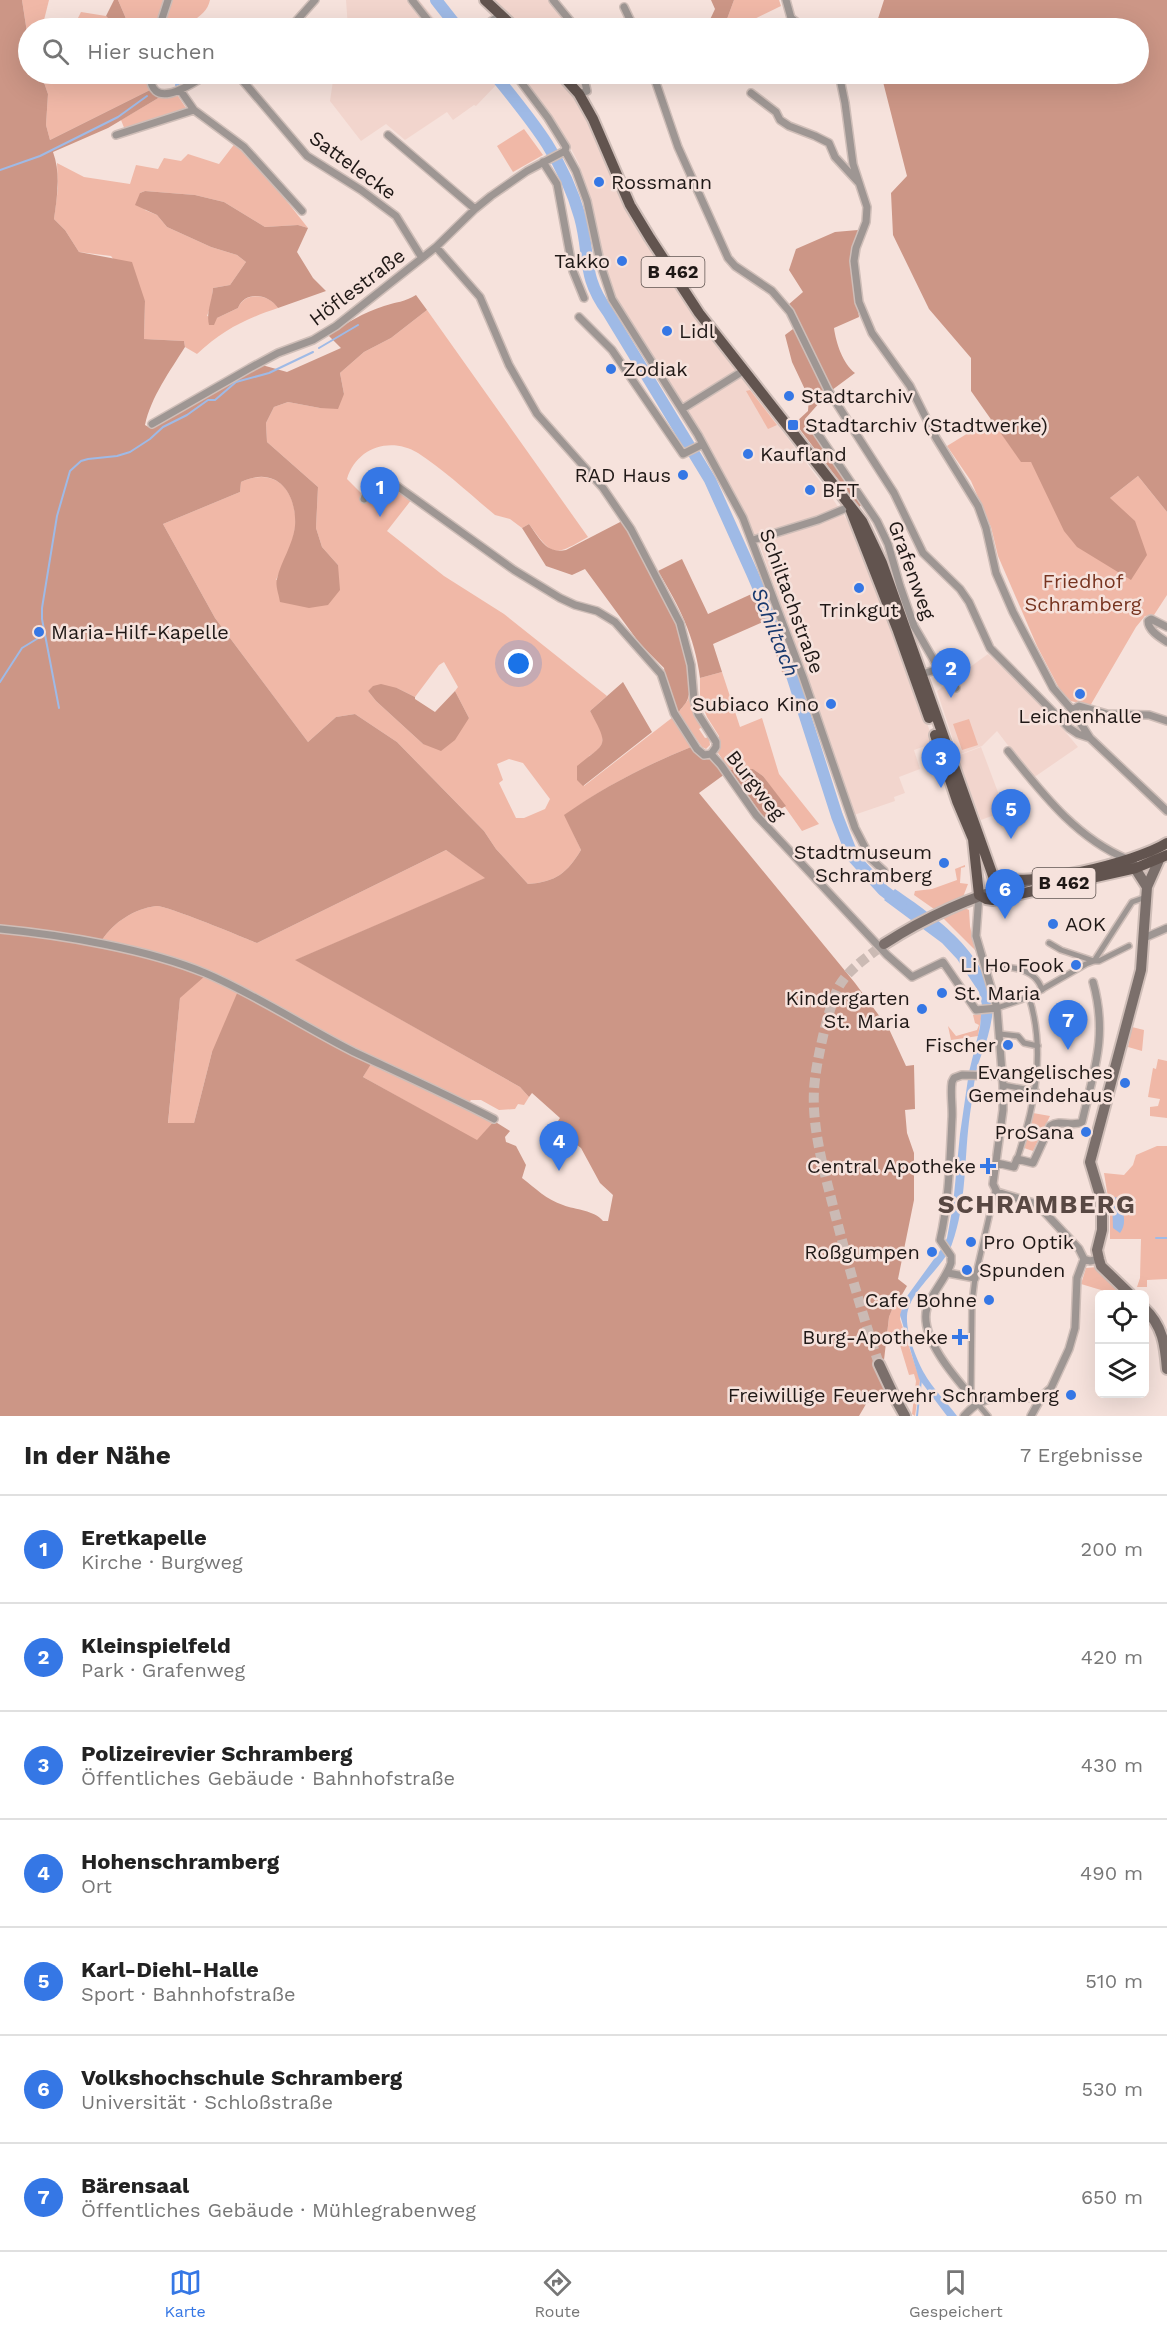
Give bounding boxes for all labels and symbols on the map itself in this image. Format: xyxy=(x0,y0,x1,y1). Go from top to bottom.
street label: Sattelecke xyxy=(305,125,401,205)
place label: Rossmann xyxy=(611,170,712,194)
marker: Rossmann xyxy=(592,175,606,189)
street label: Höflestraße xyxy=(304,243,410,331)
place label: Takko xyxy=(554,249,610,273)
marker: Takko xyxy=(615,254,629,268)
road number: B 462 xyxy=(642,257,704,287)
place label: Lidl xyxy=(679,319,715,343)
marker: Lidl xyxy=(660,324,674,338)
place label: Zodiak xyxy=(623,357,688,381)
marker: Zodiak xyxy=(604,362,618,376)
place label: Stadtarchiv xyxy=(801,384,913,408)
marker: Stadtarchiv xyxy=(782,389,796,403)
place label: Stadtarchiv (Stadtwerke) xyxy=(805,413,1048,437)
marker: Stadtarchiv (Stadtwerke) xyxy=(786,418,800,432)
place label: Kaufland xyxy=(760,442,847,466)
marker: Kaufland xyxy=(741,447,755,461)
place label: RAD Haus xyxy=(575,463,671,487)
pin: 1 xyxy=(360,468,400,517)
marker: RAD Haus xyxy=(676,468,690,482)
place label: BFT xyxy=(822,478,859,502)
marker: BFT xyxy=(803,483,817,497)
street label: Grafenweg xyxy=(883,517,941,623)
street label: Schiltachstraße xyxy=(755,525,829,677)
park label: Friedhof Schramberg xyxy=(1024,569,1142,616)
marker: Trinkgut xyxy=(852,581,866,595)
water label: Schiltach xyxy=(746,584,804,680)
place label: Trinkgut xyxy=(819,598,899,622)
place label: Maria-Hilf-Kapelle xyxy=(51,620,229,644)
marker: Maria-Hilf-Kapelle xyxy=(32,625,46,639)
pin: 2 xyxy=(932,648,970,698)
your location xyxy=(504,649,533,678)
marker: Leichenhalle xyxy=(1073,687,1087,701)
place label: Subiaco Kino xyxy=(692,692,819,716)
marker: Subiaco Kino xyxy=(824,697,838,711)
place label: Leichenhalle xyxy=(1018,704,1142,728)
pin: 3 xyxy=(922,738,960,788)
street label: Burgweg xyxy=(721,745,791,825)
pin: 5 xyxy=(992,790,1030,839)
place label: Stadtmuseum Schramberg xyxy=(794,840,932,887)
marker: Stadtmuseum Schramberg xyxy=(937,856,951,870)
road number: B 462 xyxy=(1032,868,1096,898)
pin: 6 xyxy=(986,870,1024,919)
place label: AOK xyxy=(1065,912,1106,936)
marker: AOK xyxy=(1046,917,1060,931)
place label: Li Ho Fook xyxy=(960,953,1064,977)
marker: Li Ho Fook xyxy=(1069,958,1083,972)
place label: St. Maria xyxy=(954,981,1040,1005)
place label: Kindergarten St. Maria xyxy=(786,986,910,1033)
marker: St. Maria xyxy=(935,986,949,1000)
pin: 7 xyxy=(1048,1000,1088,1050)
marker: Kindergarten St. Maria xyxy=(915,1002,929,1016)
place label: Fischer xyxy=(925,1033,996,1057)
marker: Fischer xyxy=(1001,1038,1015,1052)
place label: Evangelisches Gemeindehaus xyxy=(968,1060,1113,1107)
marker: Evangelisches Gemeindehaus xyxy=(1118,1076,1132,1090)
place label: ProSana xyxy=(994,1120,1074,1144)
pin: 4 xyxy=(540,1122,578,1171)
marker: ProSana xyxy=(1079,1125,1093,1139)
place label: Central Apotheke xyxy=(807,1154,976,1178)
marker: Central Apotheke xyxy=(981,1159,995,1173)
district label: SCHRAMBERG xyxy=(938,1189,1136,1219)
place label: Pro Optik xyxy=(983,1230,1074,1254)
marker: Pro Optik xyxy=(964,1235,978,1249)
place label: Roßgumpen xyxy=(804,1240,920,1264)
marker: Roßgumpen xyxy=(925,1245,939,1259)
place label: Spunden xyxy=(979,1258,1065,1282)
marker: Spunden xyxy=(960,1263,974,1277)
place label: Cafe Bohne xyxy=(865,1288,977,1312)
marker: Cafe Bohne xyxy=(982,1293,996,1307)
place label: Burg-Apotheke xyxy=(802,1325,948,1349)
marker: Burg-Apotheke xyxy=(953,1330,967,1344)
place label: Freiwillige Feuerwehr Schramberg xyxy=(728,1383,1059,1407)
marker: Freiwillige Feuerwehr Schramberg xyxy=(1064,1388,1078,1402)

